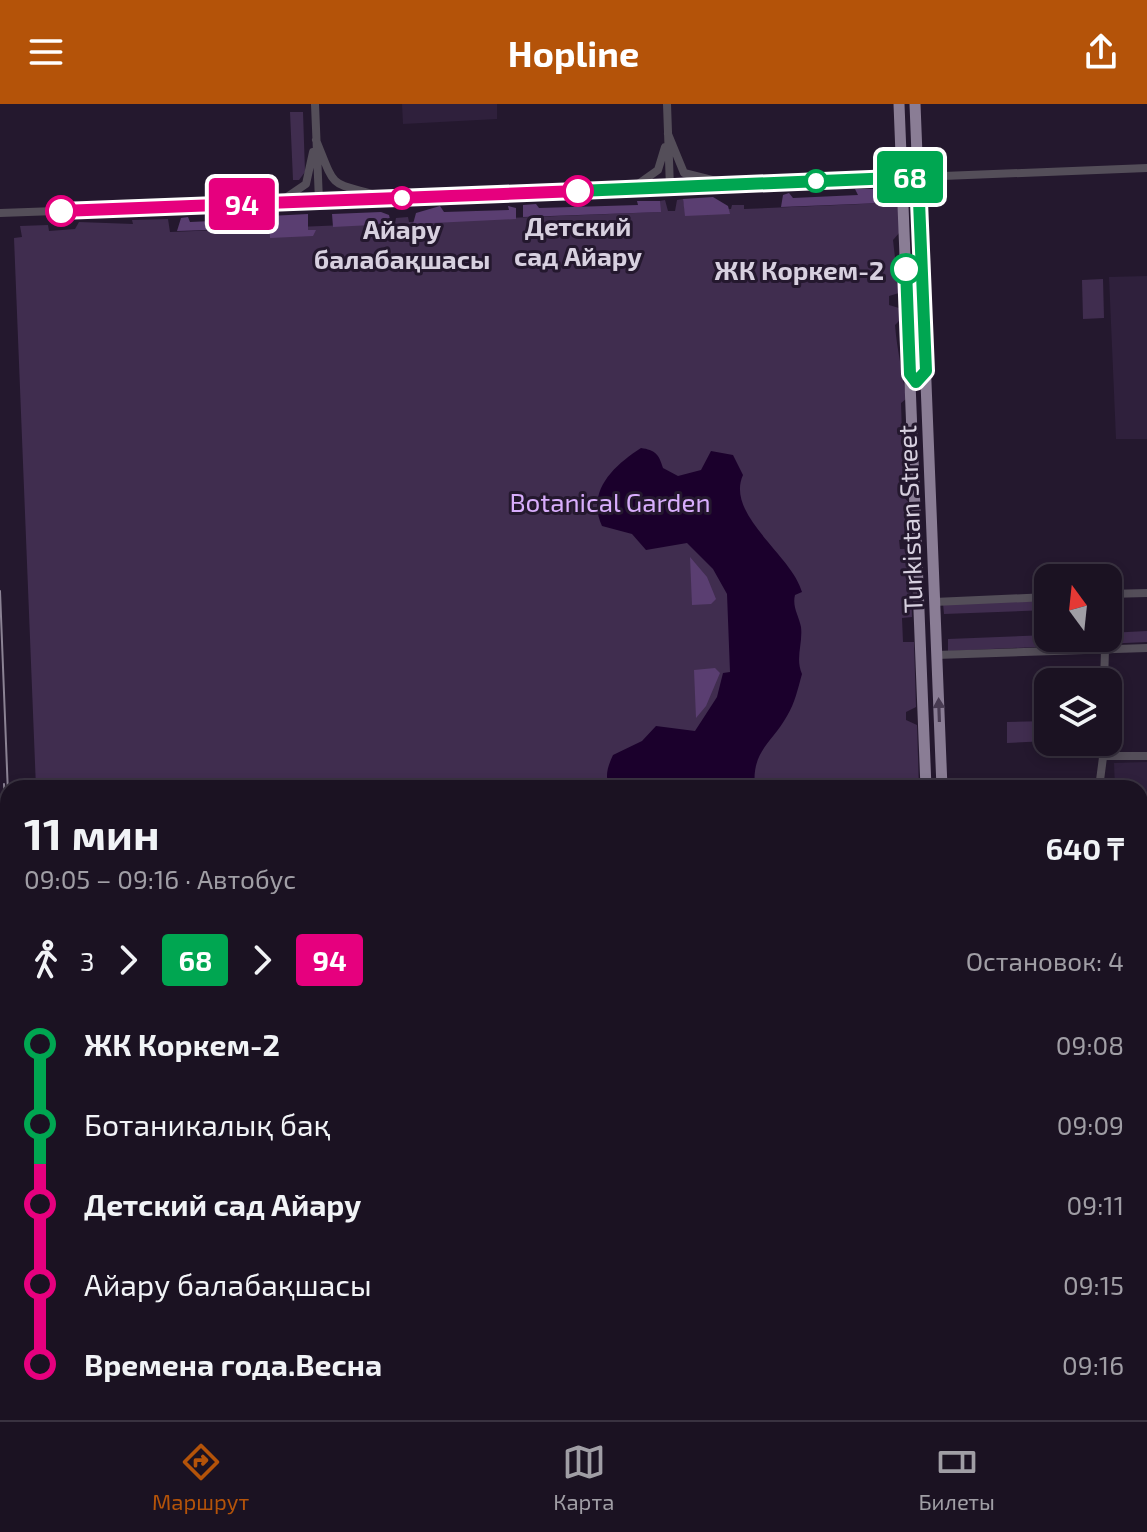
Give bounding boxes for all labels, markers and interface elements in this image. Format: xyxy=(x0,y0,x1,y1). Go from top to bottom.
icon: menu xyxy=(24,30,68,74)
icon: share xyxy=(1079,30,1123,74)
text: Hopline xyxy=(508,31,639,74)
line badge: 68 xyxy=(874,151,946,203)
text: 68 xyxy=(893,160,927,194)
unlabelled marker xyxy=(805,170,827,192)
marker: Детский сад Айару xyxy=(563,176,593,206)
line badge: 94 xyxy=(206,178,278,230)
text: 94 xyxy=(225,187,259,221)
marker: Айару балабақшасы xyxy=(391,187,413,209)
unlabelled marker xyxy=(46,196,76,226)
place label: Детский сад Айару xyxy=(514,210,642,271)
place label: Айару балабақшасы xyxy=(314,213,490,274)
place label: ЖК Коркем-2 xyxy=(714,254,884,285)
marker: ЖК Коркем-2 xyxy=(891,254,921,284)
street label: Turkistan Street xyxy=(890,424,928,614)
park label: Botanical Garden xyxy=(509,486,711,517)
north arrow xyxy=(1034,564,1122,652)
map controls xyxy=(1034,564,1122,756)
button: layers xyxy=(1034,668,1122,756)
one-way arrow xyxy=(932,697,945,722)
text: 11 мин xyxy=(24,806,160,859)
text: 640 ₸ xyxy=(1045,830,1124,866)
text: 09:05 – 09:16 · Автобус xyxy=(24,863,296,894)
icon: walk xyxy=(24,938,68,982)
icon: forward xyxy=(106,938,150,982)
icon: forward xyxy=(240,938,284,982)
text: 68 xyxy=(178,943,212,977)
text: 94 xyxy=(312,943,347,977)
text: 3 xyxy=(80,945,94,976)
text: Остановок: 4 xyxy=(966,945,1124,976)
text: ЖК Коркем-2 xyxy=(84,1026,280,1062)
text: 09:08 xyxy=(1056,1029,1124,1060)
text: Ботаникалық бақ xyxy=(84,1106,330,1142)
text: 09:09 xyxy=(1057,1109,1124,1140)
text: Детский сад Айару xyxy=(84,1186,361,1222)
text: 09:11 xyxy=(1067,1189,1124,1220)
text: Айару балабақшасы xyxy=(84,1266,372,1302)
text: 09:15 xyxy=(1063,1269,1124,1300)
text: Времена года.Весна xyxy=(84,1346,382,1382)
text: 09:16 xyxy=(1062,1349,1124,1380)
tab: Маршрут xyxy=(152,1440,249,1514)
tab: Карта xyxy=(553,1440,614,1514)
tab: Билеты xyxy=(918,1440,995,1514)

